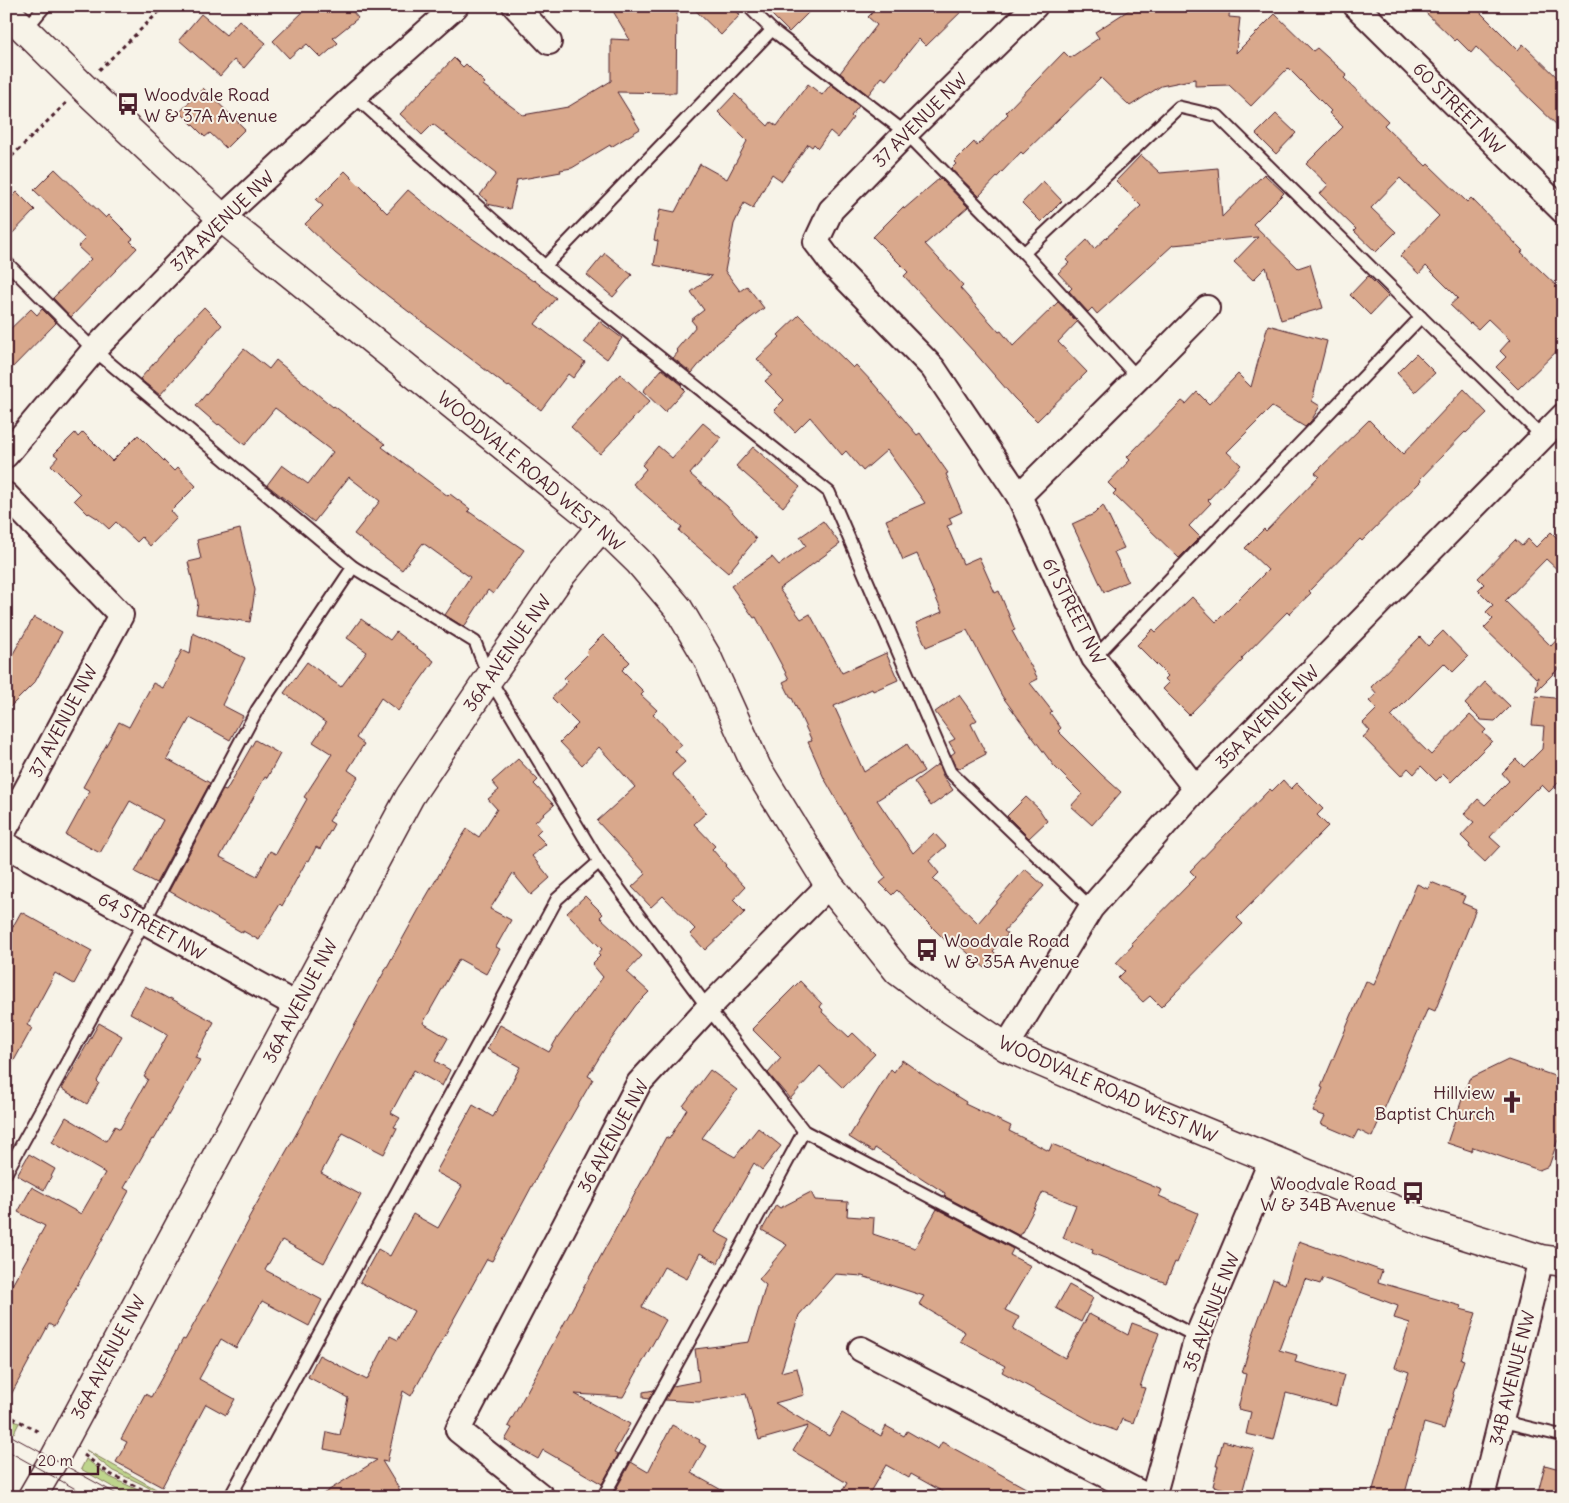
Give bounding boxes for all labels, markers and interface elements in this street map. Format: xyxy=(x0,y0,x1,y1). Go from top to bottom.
street label: 60 STREET NW xyxy=(1408,57,1510,159)
street label: 37 AVENUE NW xyxy=(868,68,972,172)
place label: Woodvale Road W & 37A Avenue xyxy=(144,83,278,127)
bus stop icon: Woodvale Road W & 37A Avenue xyxy=(115,91,141,117)
street label: 37A AVENUE NW xyxy=(165,166,279,276)
street label: WOODVALE ROAD WEST NW xyxy=(433,386,629,556)
street label: 61 STREET NW xyxy=(1037,554,1111,668)
street label: 36A AVENUE NW xyxy=(458,590,556,716)
street label: 35A AVENUE NW xyxy=(1210,660,1324,774)
street label: 37 AVENUE NW xyxy=(24,661,102,781)
street label: 64 STREET NW xyxy=(94,887,210,965)
place label: Woodvale Road W & 35A Avenue xyxy=(944,929,1079,973)
street label: 36A AVENUE NW xyxy=(258,935,342,1067)
bus stop icon: Woodvale Road W & 35A Avenue xyxy=(914,937,940,963)
street label: WOODVALE ROAD WEST NW xyxy=(995,1030,1221,1148)
street label: 36 AVENUE NW xyxy=(572,1075,654,1197)
place label: Hillview Baptist Church xyxy=(1375,1081,1495,1125)
church icon: Hillview Baptist Church xyxy=(1499,1089,1525,1115)
place label: Woodvale Road W & 34B Avenue xyxy=(1260,1172,1396,1216)
bus stop icon: Woodvale Road W & 34B Avenue xyxy=(1400,1180,1426,1206)
street label: 35 AVENUE NW xyxy=(1178,1249,1244,1375)
street label: 36A AVENUE NW xyxy=(66,1291,150,1423)
street label: 34B AVENUE NW xyxy=(1484,1308,1540,1448)
scale bar xyxy=(30,1443,98,1475)
text: 20 m xyxy=(38,1451,73,1470)

